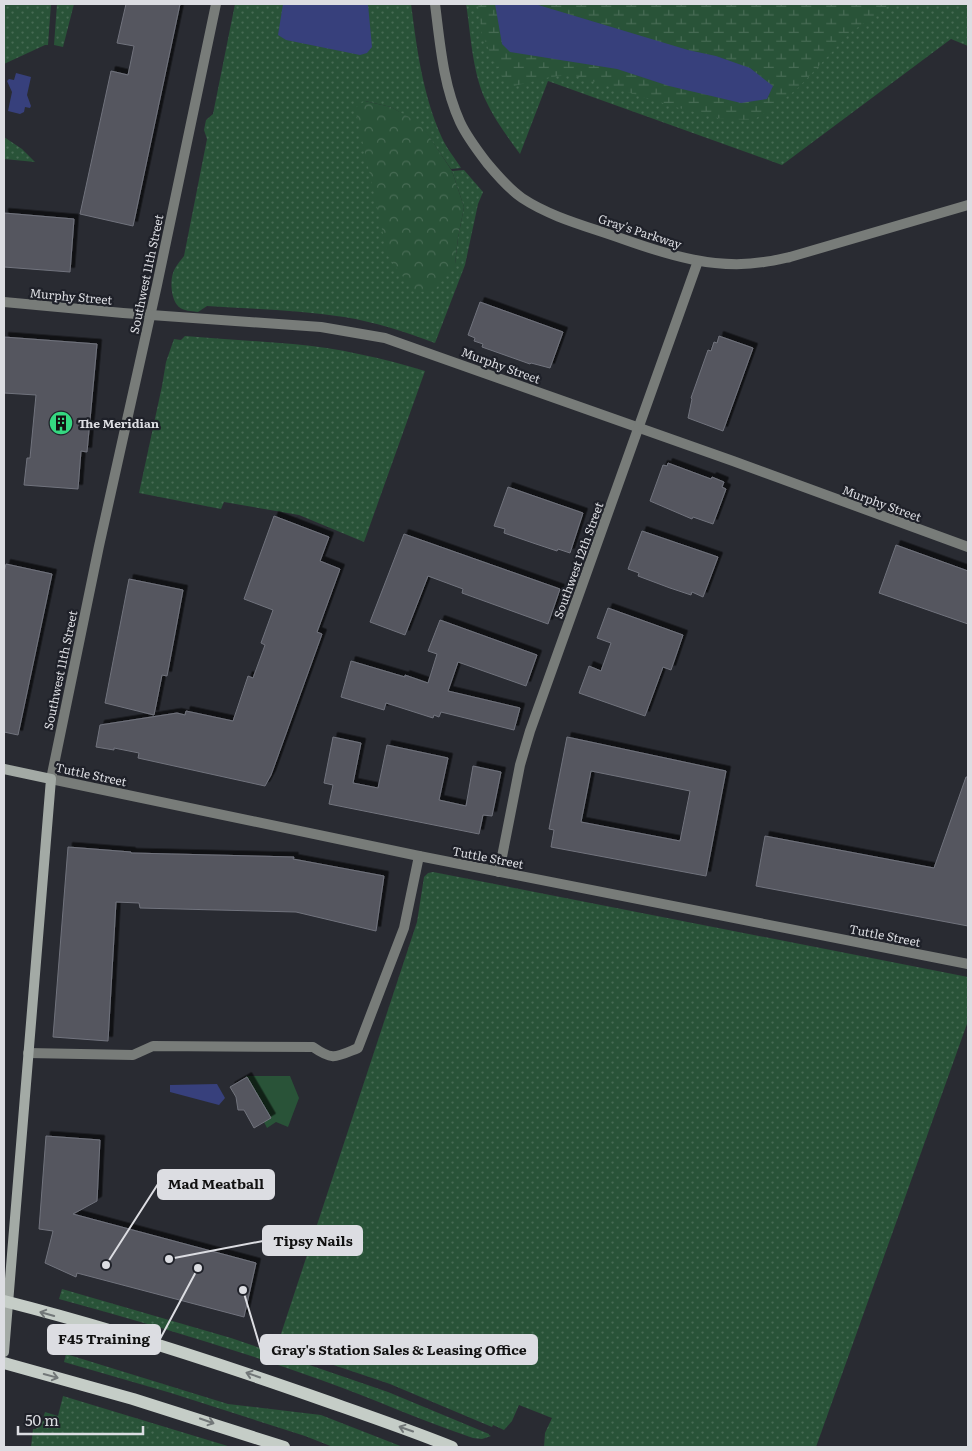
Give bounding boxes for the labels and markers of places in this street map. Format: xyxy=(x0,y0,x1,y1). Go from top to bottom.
building icon: The Meridian xyxy=(48,410,74,436)
place label: The Meridian xyxy=(78,414,160,432)
callout: Mad Meatball xyxy=(158,1170,274,1199)
callout: Tipsy Nails xyxy=(263,1226,362,1255)
callout: F45 Training xyxy=(48,1325,160,1354)
callout: Gray's Station Sales & Leasing Office xyxy=(261,1335,537,1364)

